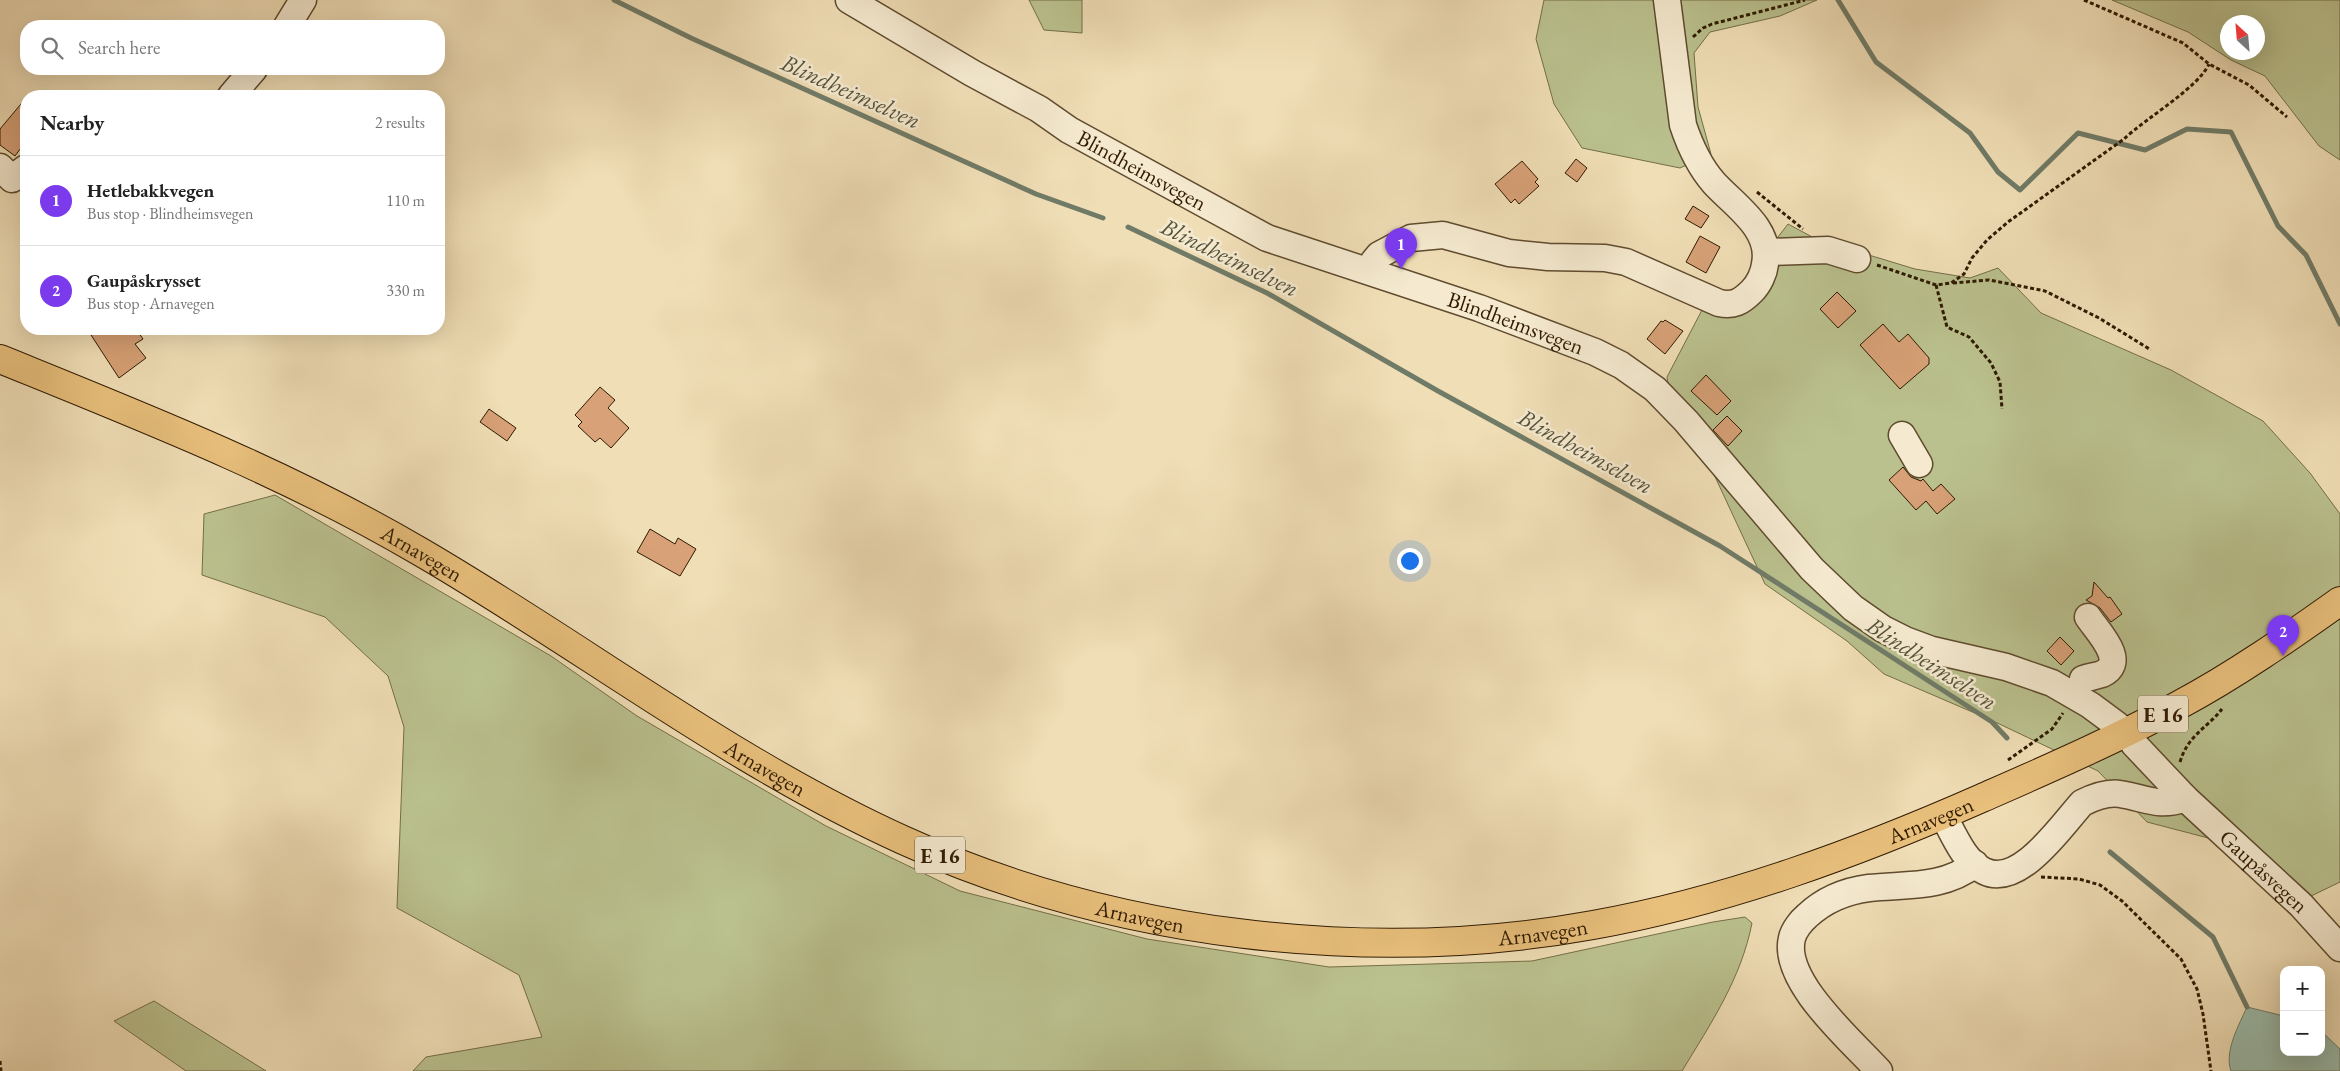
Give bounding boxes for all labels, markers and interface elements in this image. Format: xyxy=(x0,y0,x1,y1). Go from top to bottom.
north arrow xyxy=(2220,15,2265,60)
search box xyxy=(20,20,445,75)
icon: search xyxy=(38,34,66,62)
text: Search here xyxy=(78,35,160,60)
water label: Blindheimselven xyxy=(776,46,925,136)
text: Nearby xyxy=(40,109,104,136)
text: 2 results xyxy=(375,112,425,133)
street label: Blindheimsvegen xyxy=(1072,123,1212,217)
text: Hetlebakkvegen xyxy=(87,178,214,203)
text: 1 xyxy=(52,190,60,211)
text: 110 m xyxy=(386,190,425,211)
text: Bus stop · Blindheimsvegen xyxy=(87,203,253,224)
water label: Blindheimselven xyxy=(1155,210,1304,304)
pin: 1 xyxy=(1385,228,1417,269)
text: Gaupåskrysset xyxy=(87,268,201,293)
text: 2 xyxy=(52,280,60,301)
text: 330 m xyxy=(386,280,425,301)
street label: Blindheimsvegen xyxy=(1444,284,1588,361)
text: Bus stop · Arnavegen xyxy=(87,293,215,314)
water label: Blindheimselven xyxy=(1512,401,1659,501)
street label: Arnavegen xyxy=(375,517,469,588)
your location xyxy=(1397,548,1423,574)
water label: Blindheimselven xyxy=(1860,609,2003,717)
pin: 2 xyxy=(2267,615,2299,656)
road number: E 16 xyxy=(2138,696,2188,732)
street label: Arnavegen xyxy=(718,732,812,803)
street label: Arnavegen xyxy=(1882,789,1978,851)
street label: Gaupåsvegen xyxy=(2214,823,2315,920)
road number: E 16 xyxy=(915,836,965,874)
street label: Arnavegen xyxy=(1092,892,1187,939)
street label: Arnavegen xyxy=(1496,912,1590,952)
map controls xyxy=(2280,966,2325,1056)
button: + xyxy=(2280,966,2325,1011)
button: − xyxy=(2280,1011,2325,1056)

